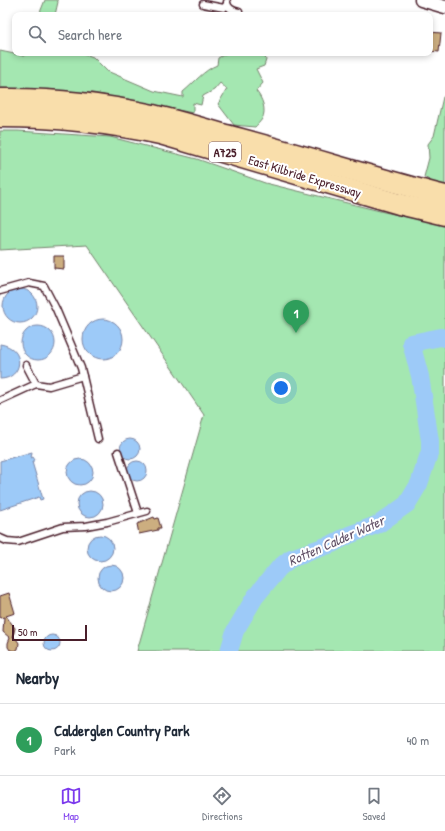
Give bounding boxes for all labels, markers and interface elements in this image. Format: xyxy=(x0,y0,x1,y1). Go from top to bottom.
search box xyxy=(12,12,433,56)
icon: search xyxy=(26,23,48,45)
text: Search here xyxy=(58,24,122,45)
road number: A725 xyxy=(209,142,241,162)
street label: East Kilbride Expressway xyxy=(246,150,364,202)
pin: 1 xyxy=(283,300,309,333)
your location xyxy=(271,378,291,398)
water label: Rotten Calder Water xyxy=(285,510,388,570)
scale bar xyxy=(12,623,87,642)
text: 50 m xyxy=(18,625,38,639)
text: Nearby xyxy=(16,666,59,689)
text: Calderglen Country Park xyxy=(54,720,189,741)
text: 1 xyxy=(27,731,31,749)
text: 40 m xyxy=(406,731,429,749)
text: Park xyxy=(54,741,76,759)
tab: Map xyxy=(60,785,82,823)
tab: Directions xyxy=(202,785,243,823)
tab: Saved xyxy=(363,785,385,823)

